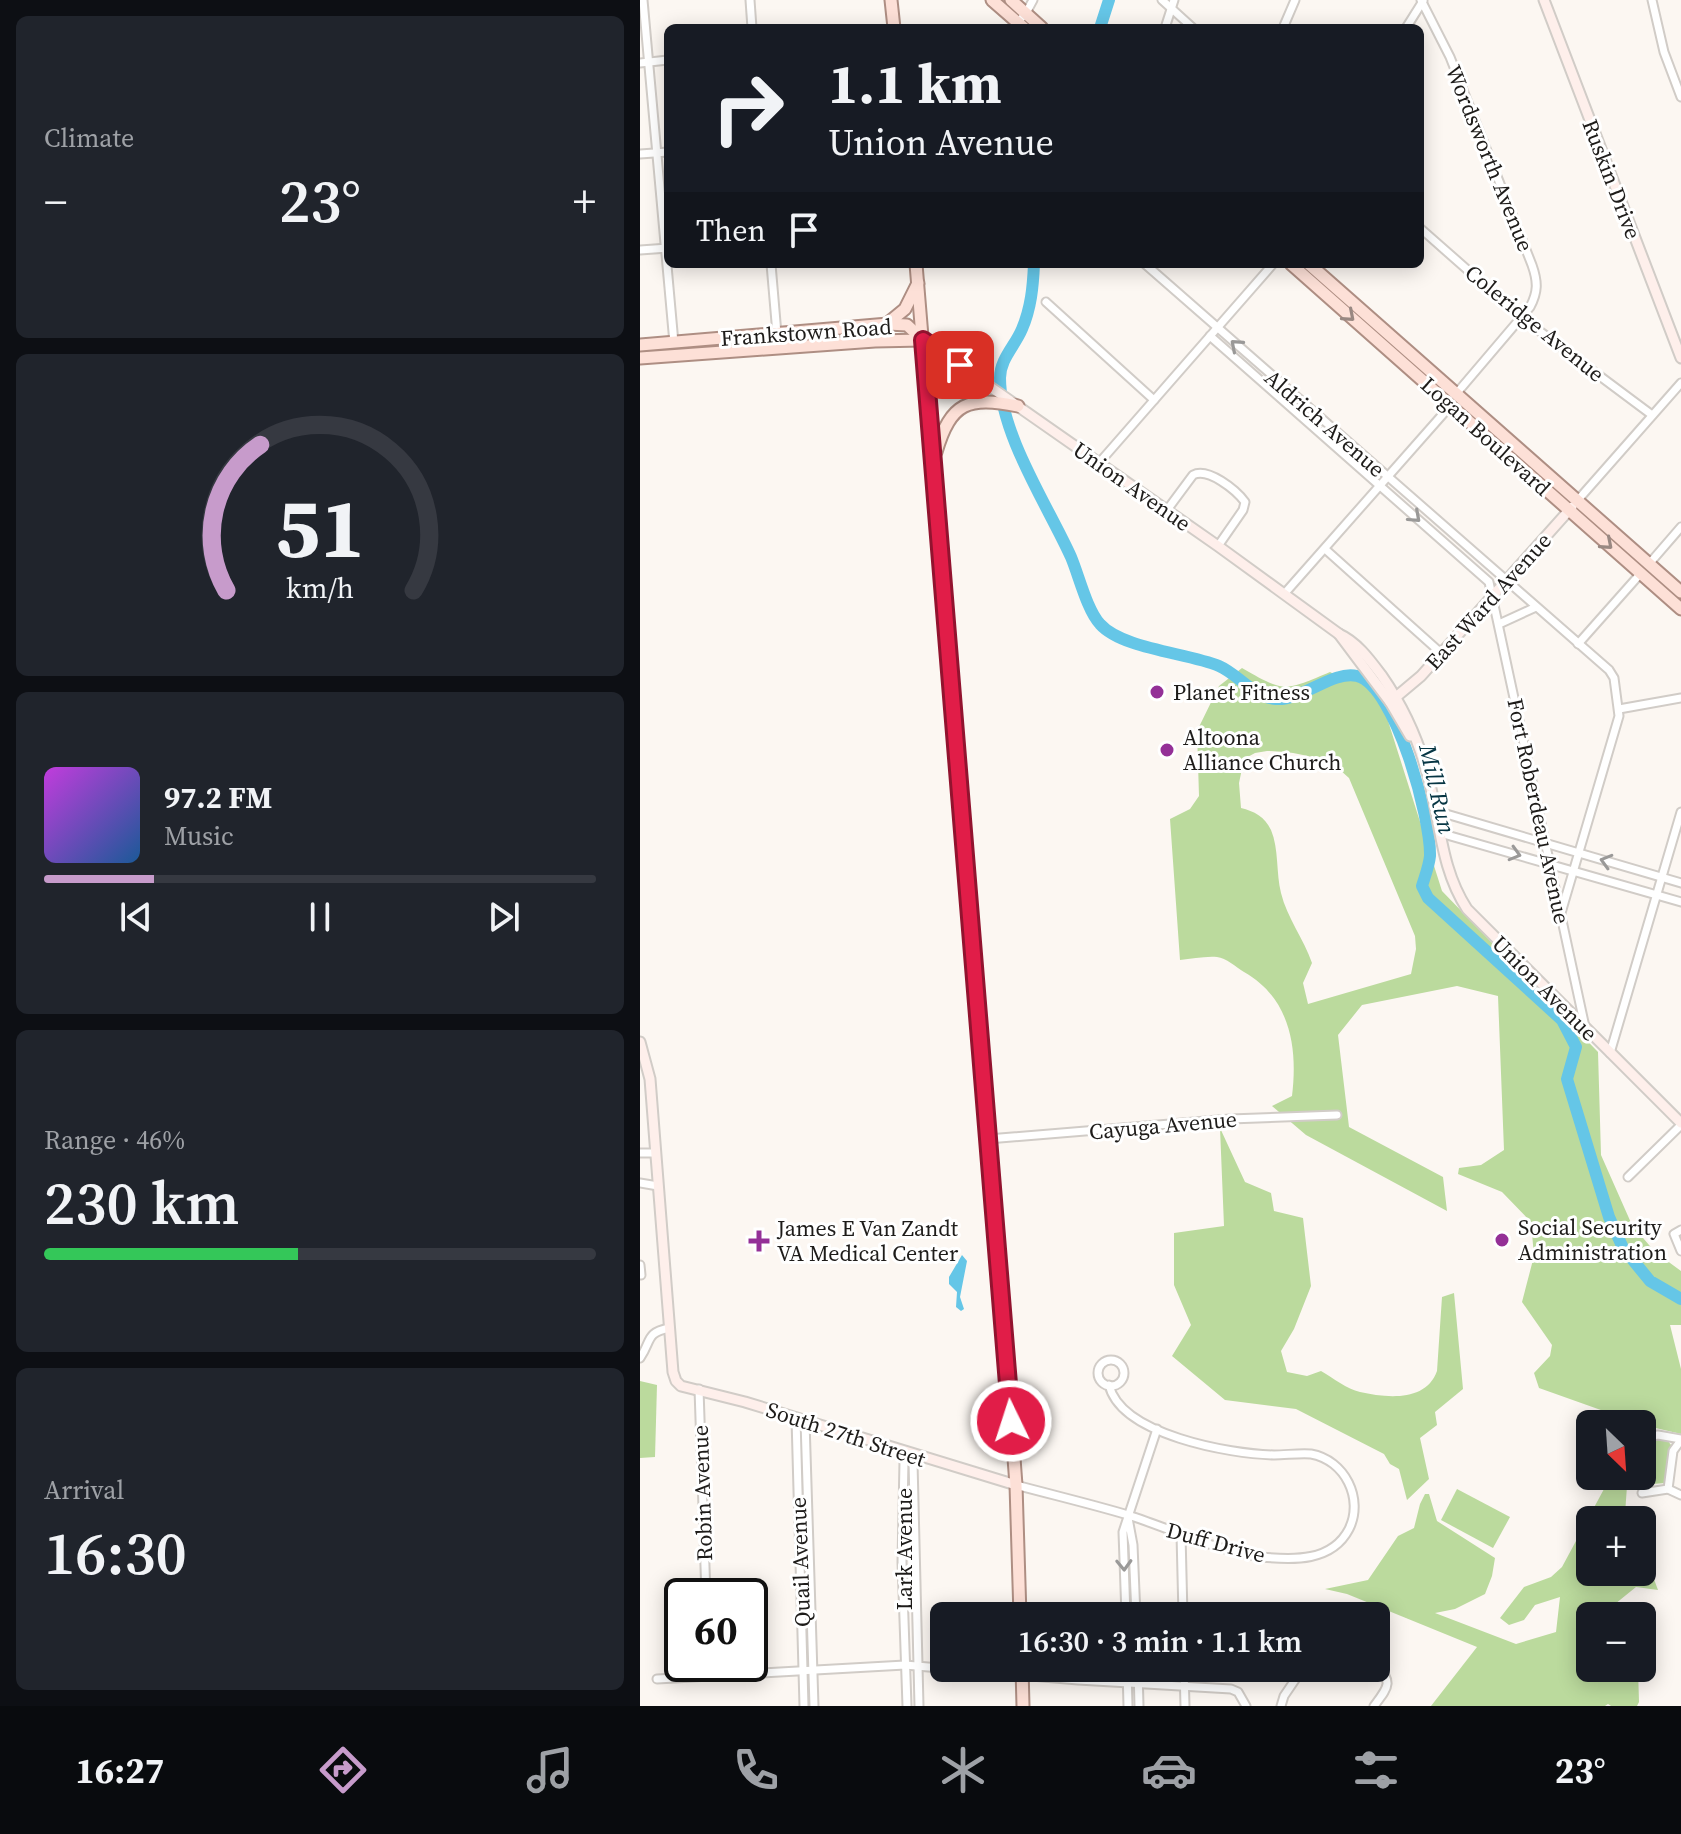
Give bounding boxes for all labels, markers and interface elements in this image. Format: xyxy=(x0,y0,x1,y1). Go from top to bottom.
text: 1.1 km xyxy=(828,45,1002,122)
icon: right xyxy=(696,56,800,160)
street label: Wordsworth Avenue xyxy=(1439,60,1541,256)
street label: Ruskin Drive xyxy=(1575,115,1649,243)
text: Union Avenue xyxy=(828,118,1054,167)
text: Climate xyxy=(44,120,134,156)
text: 23° xyxy=(279,160,361,242)
text: − xyxy=(44,171,67,232)
text: + xyxy=(573,171,596,232)
icon: arrive xyxy=(782,208,826,252)
text: Then xyxy=(696,210,766,251)
street label: Coleridge Avenue xyxy=(1459,257,1611,389)
one-way arrow xyxy=(1340,306,1355,320)
street label: Frankstown Road xyxy=(719,311,893,353)
pin xyxy=(926,331,994,399)
one-way arrow xyxy=(1231,341,1246,355)
icon: arrive xyxy=(938,343,982,387)
street label: Aldrich Avenue xyxy=(1258,362,1392,484)
street label: Logan Boulevard xyxy=(1415,370,1558,503)
street label: Union Avenue xyxy=(1067,434,1197,538)
text: 51 xyxy=(275,471,365,585)
one-way arrow xyxy=(1406,508,1421,522)
street label: East Ward Avenue xyxy=(1418,526,1558,676)
one-way arrow xyxy=(1598,534,1612,548)
text: km/h xyxy=(286,568,354,608)
place label: Planet Fitness xyxy=(1173,677,1310,707)
marker: Planet Fitness xyxy=(1148,683,1166,701)
street label: Fort Roberdeau Avenue xyxy=(1500,696,1578,926)
place label: Altoona Alliance Church xyxy=(1183,722,1341,777)
water label: Mill Run xyxy=(1411,740,1464,837)
marker: Altoona Alliance Church xyxy=(1158,741,1176,759)
text: 97.2 FM xyxy=(164,777,272,818)
text: Music xyxy=(164,818,234,854)
one-way arrow xyxy=(1508,845,1522,861)
one-way arrow xyxy=(1600,854,1614,870)
icon: previous xyxy=(114,895,158,939)
icon: pause xyxy=(298,895,342,939)
icon: next xyxy=(482,895,526,939)
street label: Union Avenue xyxy=(1486,929,1604,1047)
street label: Cayuga Avenue xyxy=(1088,1104,1238,1146)
text: Range · 46% xyxy=(44,1122,185,1158)
text: 230 km xyxy=(44,1162,240,1244)
place label: Social Security Administration xyxy=(1518,1212,1667,1267)
place label: James E Van Zandt VA Medical Center xyxy=(776,1213,959,1268)
marker: James E Van Zandt VA Medical Center xyxy=(748,1230,770,1252)
marker: Social Security Administration xyxy=(1493,1231,1511,1249)
position arrow xyxy=(969,1379,1053,1463)
street label: South 27th Street xyxy=(763,1394,930,1474)
north arrow xyxy=(1576,1410,1656,1490)
map controls xyxy=(1576,1410,1656,1682)
street label: Robin Avenue xyxy=(685,1425,719,1561)
text: Arrival xyxy=(44,1472,124,1508)
street label: Lark Avenue xyxy=(889,1488,919,1610)
street label: Quail Avenue xyxy=(783,1496,817,1628)
button: + xyxy=(1576,1506,1656,1586)
text: 16:30 xyxy=(44,1512,187,1594)
street label: Duff Drive xyxy=(1163,1514,1269,1570)
one-way arrow xyxy=(1116,1559,1133,1572)
speed limit sign: 60 xyxy=(664,1578,768,1682)
button: − xyxy=(1576,1602,1656,1682)
text: 16:30 · 3 min · 1.1 km xyxy=(1018,1621,1302,1662)
icon: directions xyxy=(315,1742,371,1798)
icon: music xyxy=(522,1742,578,1798)
icon: phone xyxy=(728,1742,784,1798)
icon: climate xyxy=(935,1742,991,1798)
icon: car xyxy=(1141,1742,1197,1798)
icon: filters xyxy=(1348,1742,1404,1798)
text: 16:27 xyxy=(75,1746,164,1795)
text: 23° xyxy=(1555,1746,1606,1795)

